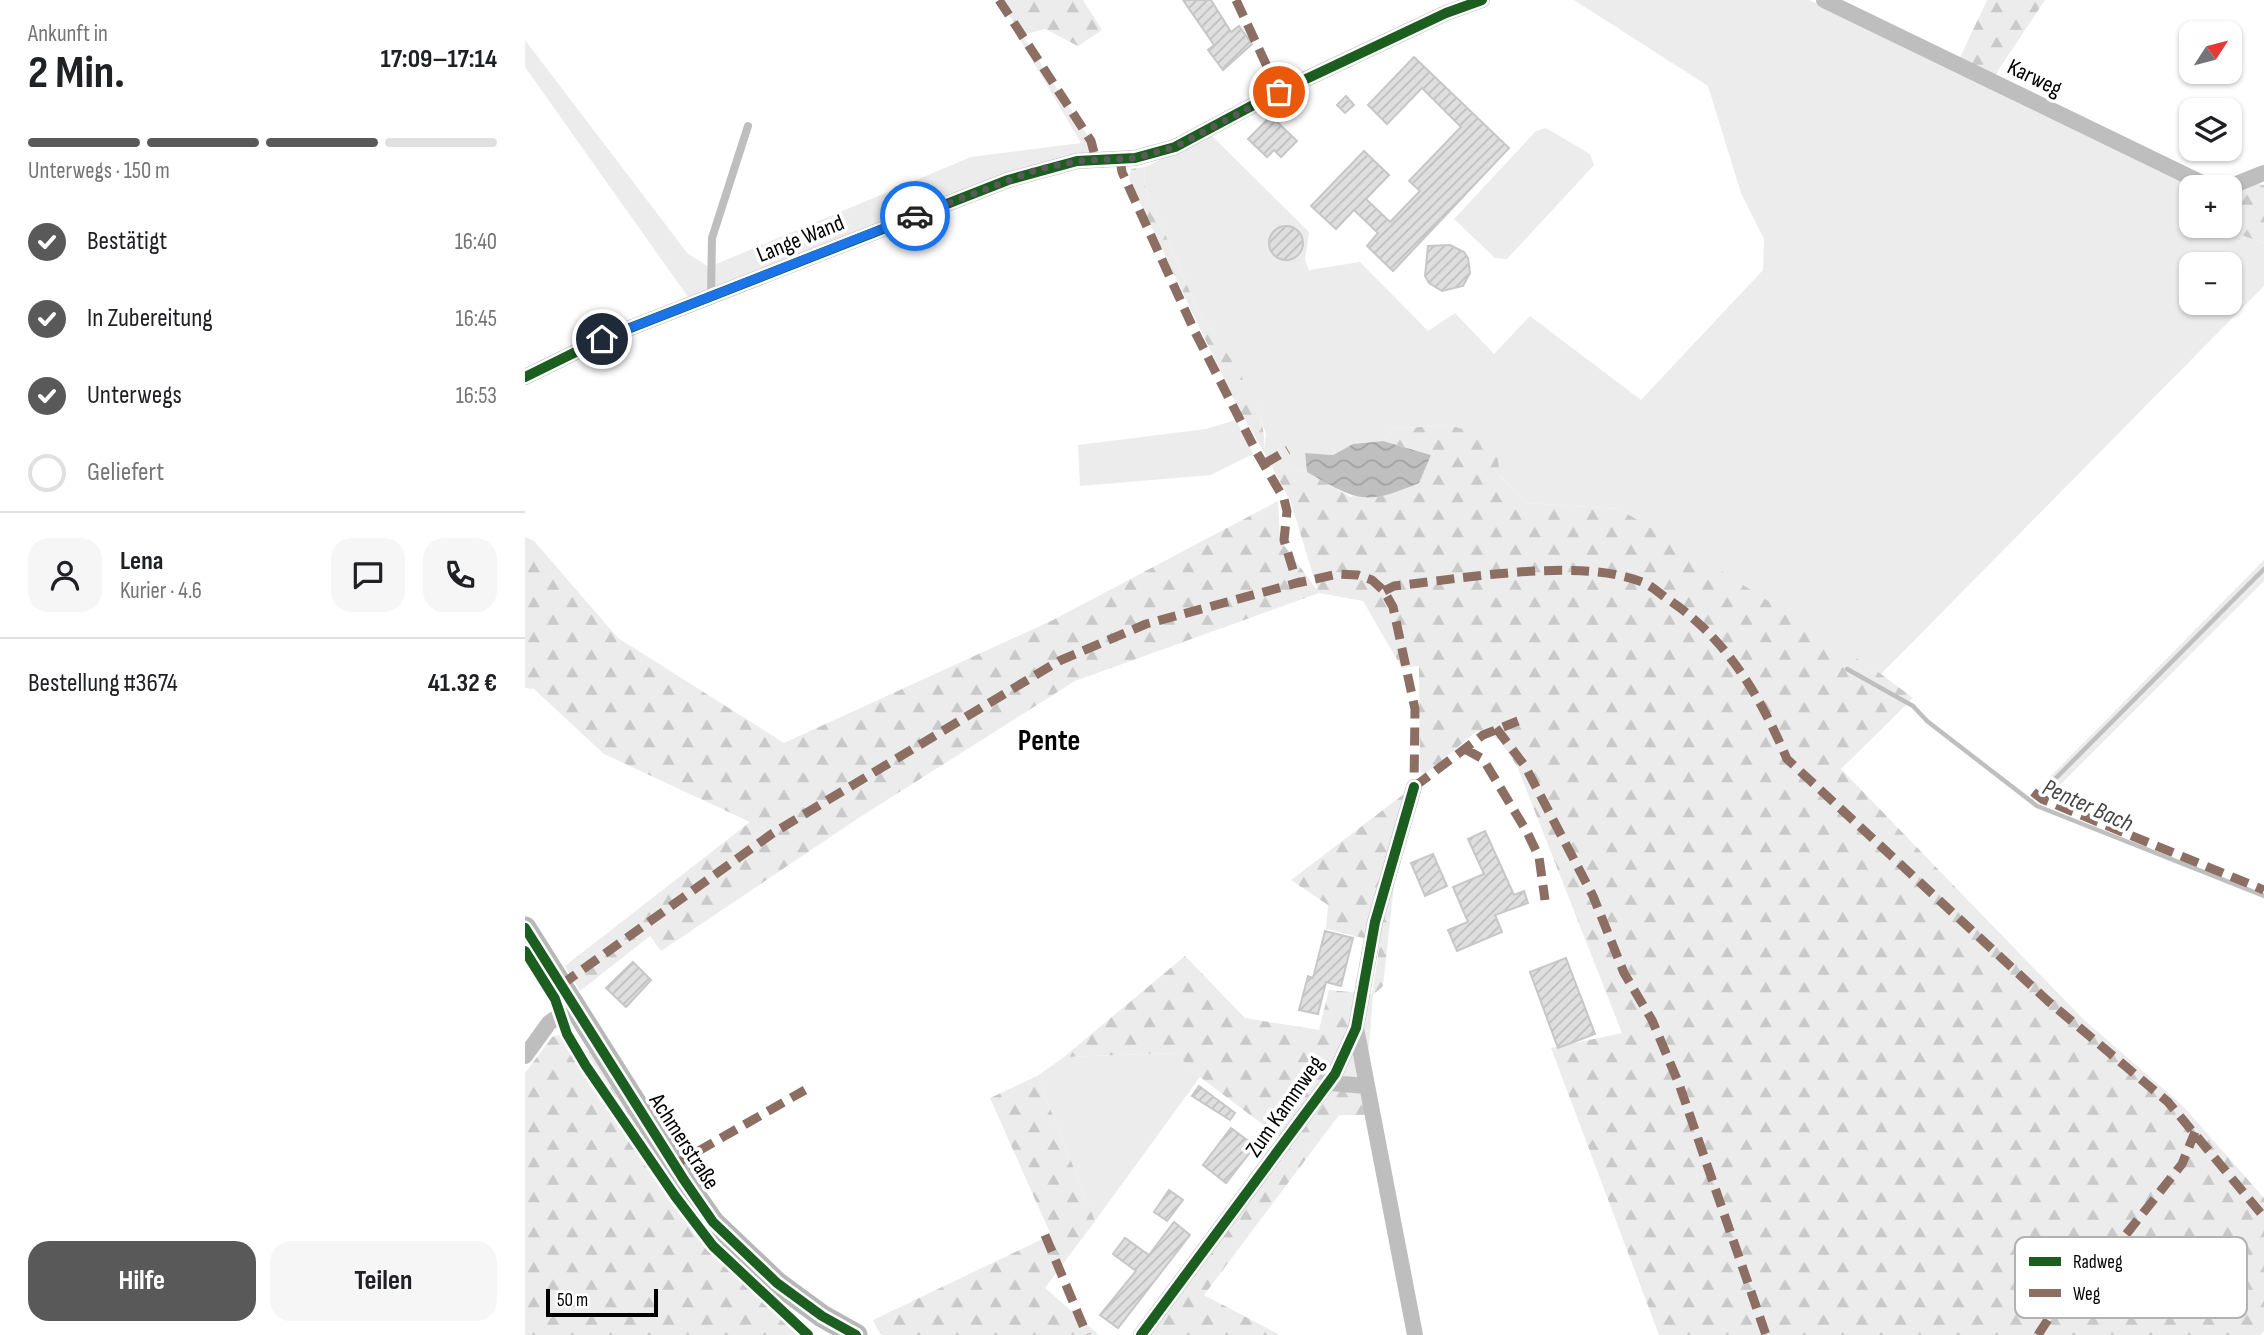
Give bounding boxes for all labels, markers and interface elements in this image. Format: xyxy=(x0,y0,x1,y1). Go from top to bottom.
text: Ankunft in xyxy=(28,20,108,48)
north arrow xyxy=(2179,21,2242,84)
map controls xyxy=(2179,21,2242,315)
text: 17:09–17:14 xyxy=(381,44,497,75)
text: 2 Min. xyxy=(28,46,125,101)
street label: Karweg xyxy=(2003,53,2066,103)
pin xyxy=(1249,62,1309,122)
icon: bag xyxy=(1260,73,1298,111)
button: layers xyxy=(2179,98,2242,161)
text: Unterwegs · 150 m xyxy=(28,157,170,185)
button: + xyxy=(2179,175,2242,238)
courier xyxy=(880,181,950,251)
icon: car xyxy=(896,197,934,235)
street label: Lange Wand xyxy=(753,209,848,269)
icon: check xyxy=(28,223,66,261)
text: Bestätigt xyxy=(87,226,167,257)
text: 16:40 xyxy=(455,228,497,256)
button: − xyxy=(2179,252,2242,315)
icon: check xyxy=(28,300,66,338)
text: In Zubereitung xyxy=(87,303,213,334)
text: 16:45 xyxy=(456,305,497,333)
pin xyxy=(572,309,632,369)
icon: home xyxy=(583,320,621,358)
icon: check xyxy=(28,377,66,415)
text: Unterwegs xyxy=(87,380,182,411)
text: 16:53 xyxy=(456,382,497,410)
text: Geliefert xyxy=(87,457,164,488)
button: person xyxy=(28,538,102,612)
button: chat xyxy=(331,538,405,612)
button: phone xyxy=(423,538,497,612)
text: Lena xyxy=(120,546,163,577)
text: Kurier · 4.6 xyxy=(120,577,202,605)
text: Bestellung #3674 xyxy=(28,668,178,699)
text: 41.32 € xyxy=(428,668,497,699)
district label: Pente xyxy=(1018,723,1080,759)
water label: Penter Bach xyxy=(2038,773,2138,838)
street label: Zum Kammweg xyxy=(1240,1051,1330,1163)
street label: Achmerstraße xyxy=(642,1087,726,1195)
legend xyxy=(2015,1237,2247,1318)
button: Hilfe xyxy=(28,1241,256,1321)
button: Teilen xyxy=(270,1241,497,1321)
text: Radweg xyxy=(2073,1251,2123,1274)
text: Weg xyxy=(2073,1283,2101,1306)
scale bar xyxy=(546,1286,658,1318)
text: 50 m xyxy=(557,1289,588,1312)

